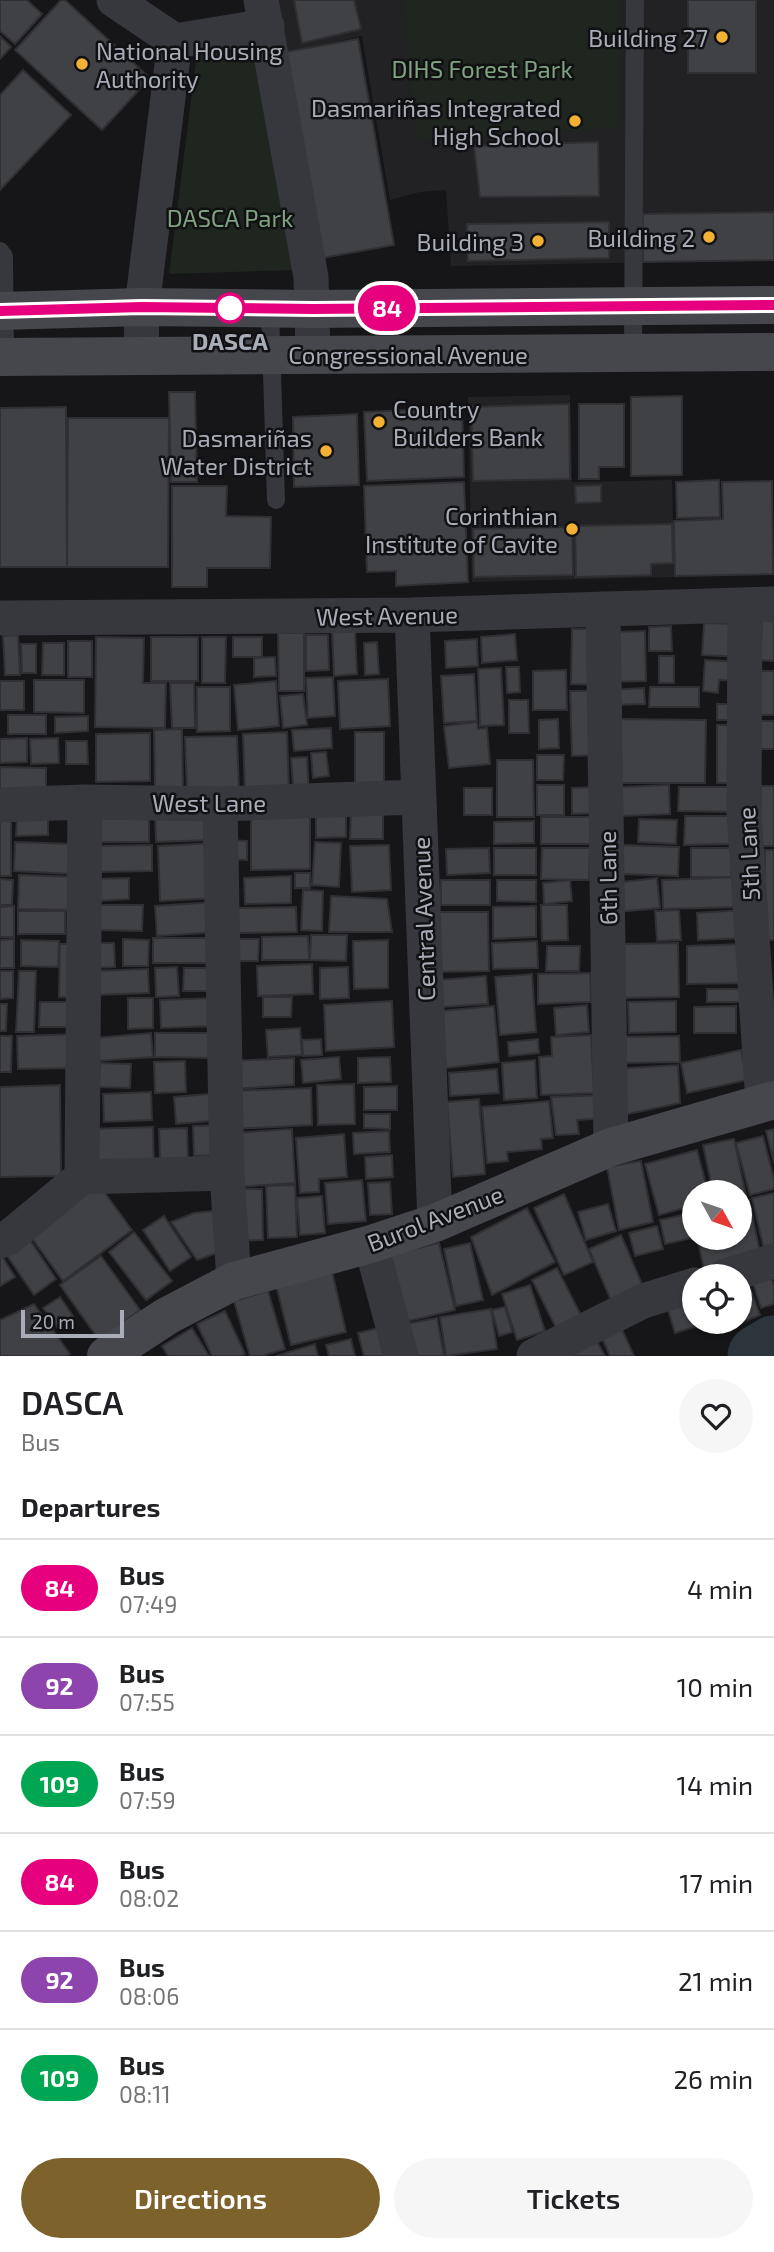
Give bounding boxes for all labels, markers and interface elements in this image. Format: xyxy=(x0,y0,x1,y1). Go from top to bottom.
place label: Building 27 xyxy=(588,23,708,52)
marker: Building 27 xyxy=(714,29,730,45)
place label: National Housing Authority xyxy=(96,36,283,93)
park label: DIHS Forest Park xyxy=(391,54,573,83)
marker: National Housing Authority xyxy=(74,56,90,72)
place label: Dasmariñas Integrated High School xyxy=(311,93,561,150)
marker: Dasmariñas Integrated High School xyxy=(567,113,583,129)
park label: DASCA Park xyxy=(167,203,293,232)
place label: Building 2 xyxy=(587,223,695,252)
place label: Building 3 xyxy=(417,227,524,256)
marker: Building 2 xyxy=(701,229,717,245)
marker: Building 3 xyxy=(530,233,546,249)
line badge: 84 xyxy=(356,285,418,331)
marker: DASCA xyxy=(215,293,245,323)
text: 84 xyxy=(372,293,402,322)
place label: DASCA xyxy=(192,326,268,355)
street label: Congressional Avenue xyxy=(288,340,528,369)
place label: Country Builders Bank xyxy=(393,394,543,451)
marker: Country Builders Bank xyxy=(371,414,387,430)
place label: Dasmariñas Water District xyxy=(160,423,312,480)
marker: Dasmariñas Water District xyxy=(318,443,334,459)
place label: Corinthian Institute of Cavite xyxy=(365,501,558,558)
marker: Corinthian Institute of Cavite xyxy=(564,521,580,537)
street label: West Avenue xyxy=(316,599,458,631)
street label: West Lane xyxy=(152,788,266,817)
street label: 5th Lane xyxy=(731,806,765,902)
street label: 6th Lane xyxy=(592,830,622,926)
street label: Central Avenue xyxy=(406,836,440,1002)
street label: Burol Avenue xyxy=(363,1179,507,1257)
north arrow xyxy=(682,1180,752,1250)
map controls xyxy=(682,1180,752,1334)
button: locate xyxy=(682,1264,752,1334)
scale bar xyxy=(21,1307,124,1339)
text: 20 m xyxy=(32,1310,75,1333)
button: heart xyxy=(679,1379,753,1453)
text: DASCA xyxy=(21,1382,123,1422)
text: Bus xyxy=(21,1428,60,1456)
text: Departures xyxy=(21,1491,160,1522)
text: Bus xyxy=(119,1559,165,1590)
text: 84 xyxy=(44,1573,75,1602)
text: 4 min xyxy=(687,1573,753,1604)
text: 07:49 xyxy=(119,1590,177,1618)
text: Bus xyxy=(119,1657,165,1688)
text: 92 xyxy=(45,1671,74,1700)
text: 10 min xyxy=(677,1671,753,1702)
text: 07:55 xyxy=(119,1688,175,1716)
text: Bus xyxy=(119,1755,165,1786)
text: 109 xyxy=(40,1769,79,1798)
text: 14 min xyxy=(677,1769,753,1800)
text: 07:59 xyxy=(119,1786,176,1814)
text: Bus xyxy=(119,1853,165,1884)
text: 84 xyxy=(44,1867,75,1896)
text: 17 min xyxy=(679,1867,753,1898)
text: 08:02 xyxy=(119,1884,179,1912)
text: Bus xyxy=(119,1951,165,1982)
text: 92 xyxy=(45,1965,74,1994)
text: 21 min xyxy=(678,1965,753,1996)
text: 08:06 xyxy=(119,1982,179,2010)
text: Bus xyxy=(119,2049,165,2080)
text: 109 xyxy=(40,2063,79,2092)
text: 26 min xyxy=(673,2063,753,2094)
text: 08:11 xyxy=(119,2080,171,2108)
button: Directions xyxy=(21,2158,380,2238)
button: Tickets xyxy=(394,2158,753,2238)

